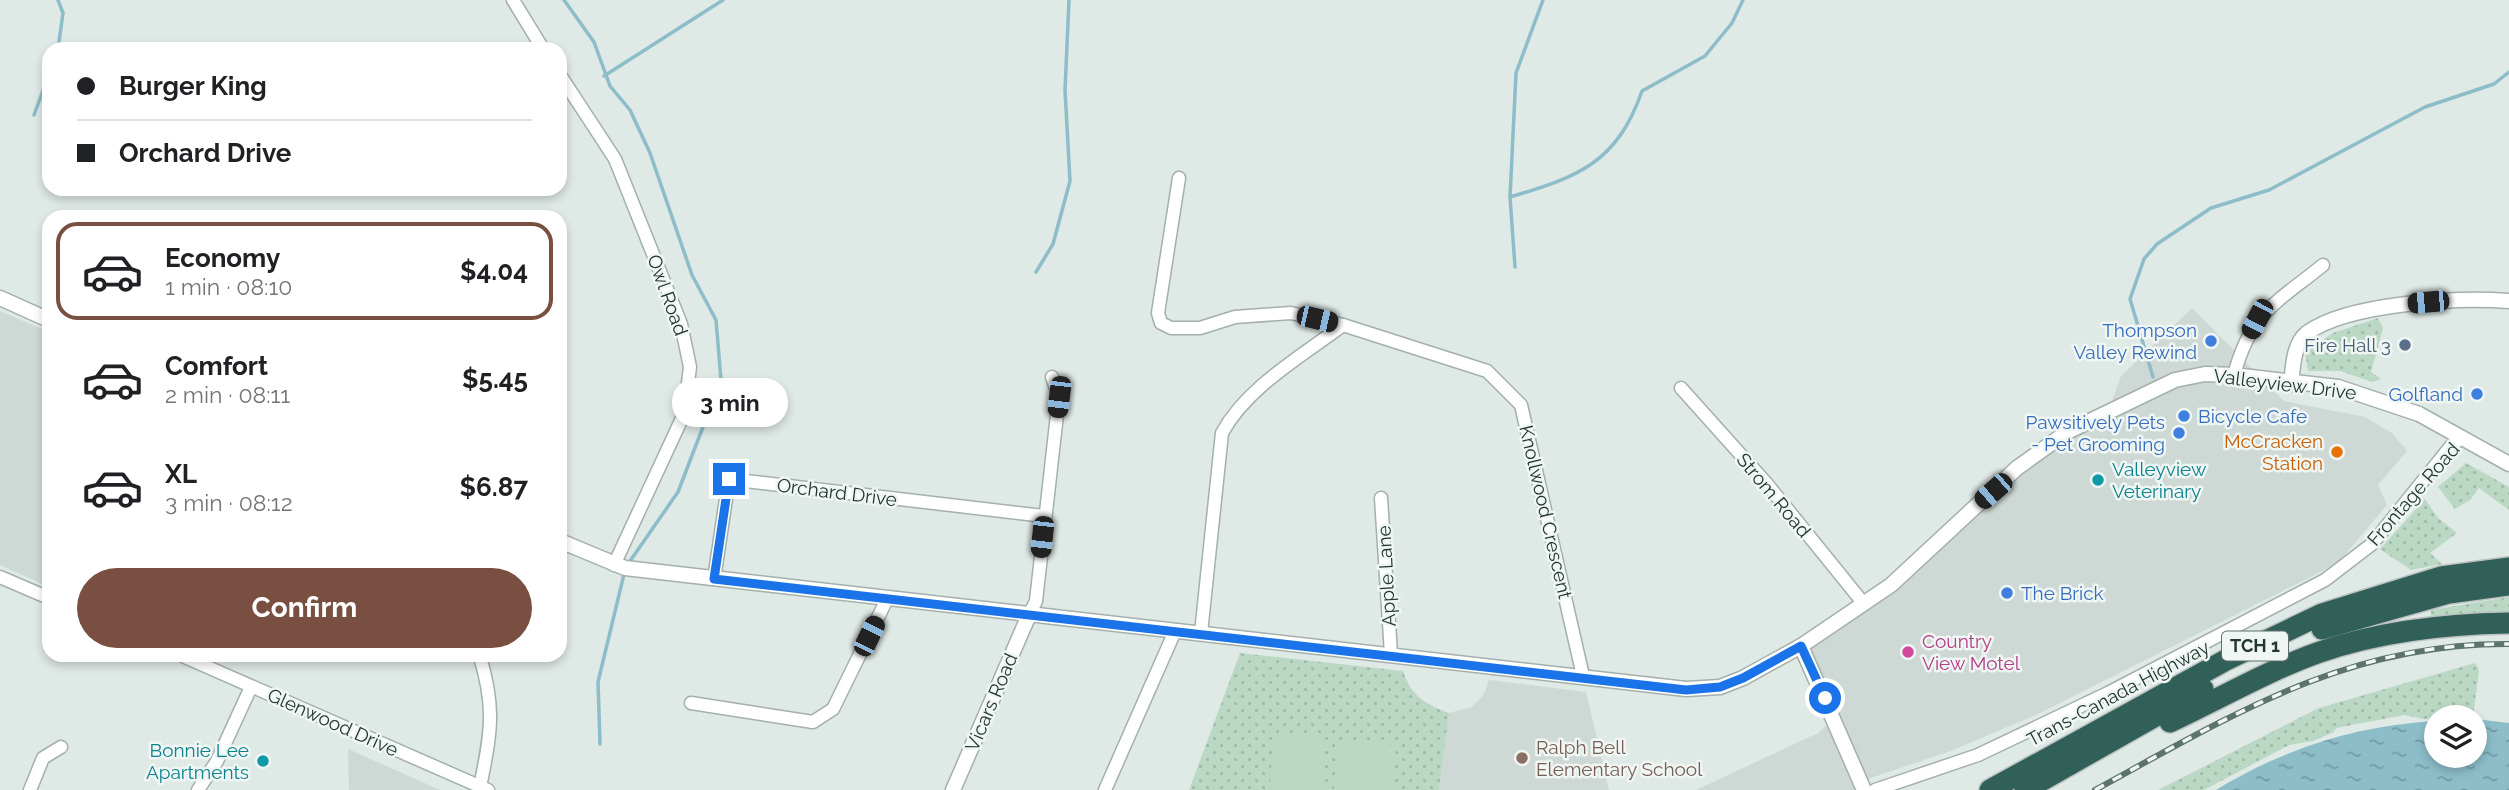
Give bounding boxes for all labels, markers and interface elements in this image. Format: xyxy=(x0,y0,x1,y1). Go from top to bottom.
text: Burger King xyxy=(119,71,267,101)
text: Orchard Drive xyxy=(119,138,291,168)
icon: car xyxy=(81,240,144,303)
text: Economy xyxy=(165,243,280,273)
street label: Owl Road xyxy=(643,251,693,339)
text: $4.04 xyxy=(460,256,528,286)
text: 1 min · 08:10 xyxy=(165,273,292,300)
car xyxy=(2407,290,2450,314)
car xyxy=(2238,296,2277,342)
car xyxy=(1295,304,1340,334)
place label: Thompson Valley Rewind xyxy=(2073,319,2197,363)
marker: Thompson Valley Rewind xyxy=(2203,333,2219,349)
place label: Fire Hall 3 xyxy=(2304,334,2391,356)
marker: Fire Hall 3 xyxy=(2397,337,2413,353)
icon: car xyxy=(81,348,144,411)
text: Comfort xyxy=(165,351,268,381)
text: $5.45 xyxy=(462,364,528,394)
street label: Valleyview Drive xyxy=(2212,364,2358,404)
car xyxy=(1047,375,1072,419)
callout: 3 min xyxy=(671,378,787,426)
text: 2 min · 08:11 xyxy=(165,381,290,408)
place label: Golfland xyxy=(2389,383,2463,405)
marker: Golfland xyxy=(2469,386,2485,402)
text: 3 min xyxy=(700,389,760,416)
place label: Bicycle Cafe xyxy=(2198,405,2307,427)
marker: Bicycle Cafe xyxy=(2176,408,2192,424)
place label: Pawsitively Pets - Pet Grooming xyxy=(2026,411,2165,455)
street label: Knollwood Crescent xyxy=(1515,423,1577,602)
marker: Pawsitively Pets - Pet Grooming xyxy=(2171,425,2187,441)
place label: McCracken Station xyxy=(2224,430,2323,474)
street label: Frontage Road xyxy=(2362,438,2464,550)
marker: McCracken Station xyxy=(2329,444,2345,460)
street label: Strom Road xyxy=(1732,448,1816,542)
icon: car xyxy=(81,456,144,519)
place label: Valleyview Veterinary xyxy=(2112,458,2207,502)
text: XL xyxy=(165,459,197,489)
route end xyxy=(713,463,745,495)
car xyxy=(1971,469,2016,513)
text: $6.87 xyxy=(460,472,528,502)
marker: Valleyview Veterinary xyxy=(2090,472,2106,488)
street label: Orchard Drive xyxy=(776,474,898,510)
text: 3 min · 08:12 xyxy=(165,489,293,516)
car xyxy=(1030,515,1055,559)
street label: Apple Lane xyxy=(1372,525,1400,627)
button: Confirm xyxy=(77,568,532,648)
place label: The Brick xyxy=(2021,582,2104,604)
marker: The Brick xyxy=(1999,585,2015,601)
car xyxy=(851,613,888,659)
place label: Country View Motel xyxy=(1922,630,2021,674)
road number: TCH 1 xyxy=(2222,632,2288,660)
street label: Trans-Canada Highway xyxy=(2023,636,2213,750)
marker: Country View Motel xyxy=(1900,644,1916,660)
street label: Vicars Road xyxy=(961,650,1021,754)
route start xyxy=(1809,682,1841,714)
street label: Glenwood Drive xyxy=(264,683,402,761)
map controls xyxy=(2424,705,2487,768)
button: layers xyxy=(2424,705,2487,768)
place label: Ralph Bell Elementary School xyxy=(1536,736,1703,780)
place label: Bonnie Lee Apartments xyxy=(146,739,249,783)
marker: Ralph Bell Elementary School xyxy=(1514,750,1530,766)
marker: Bonnie Lee Apartments xyxy=(255,753,271,769)

